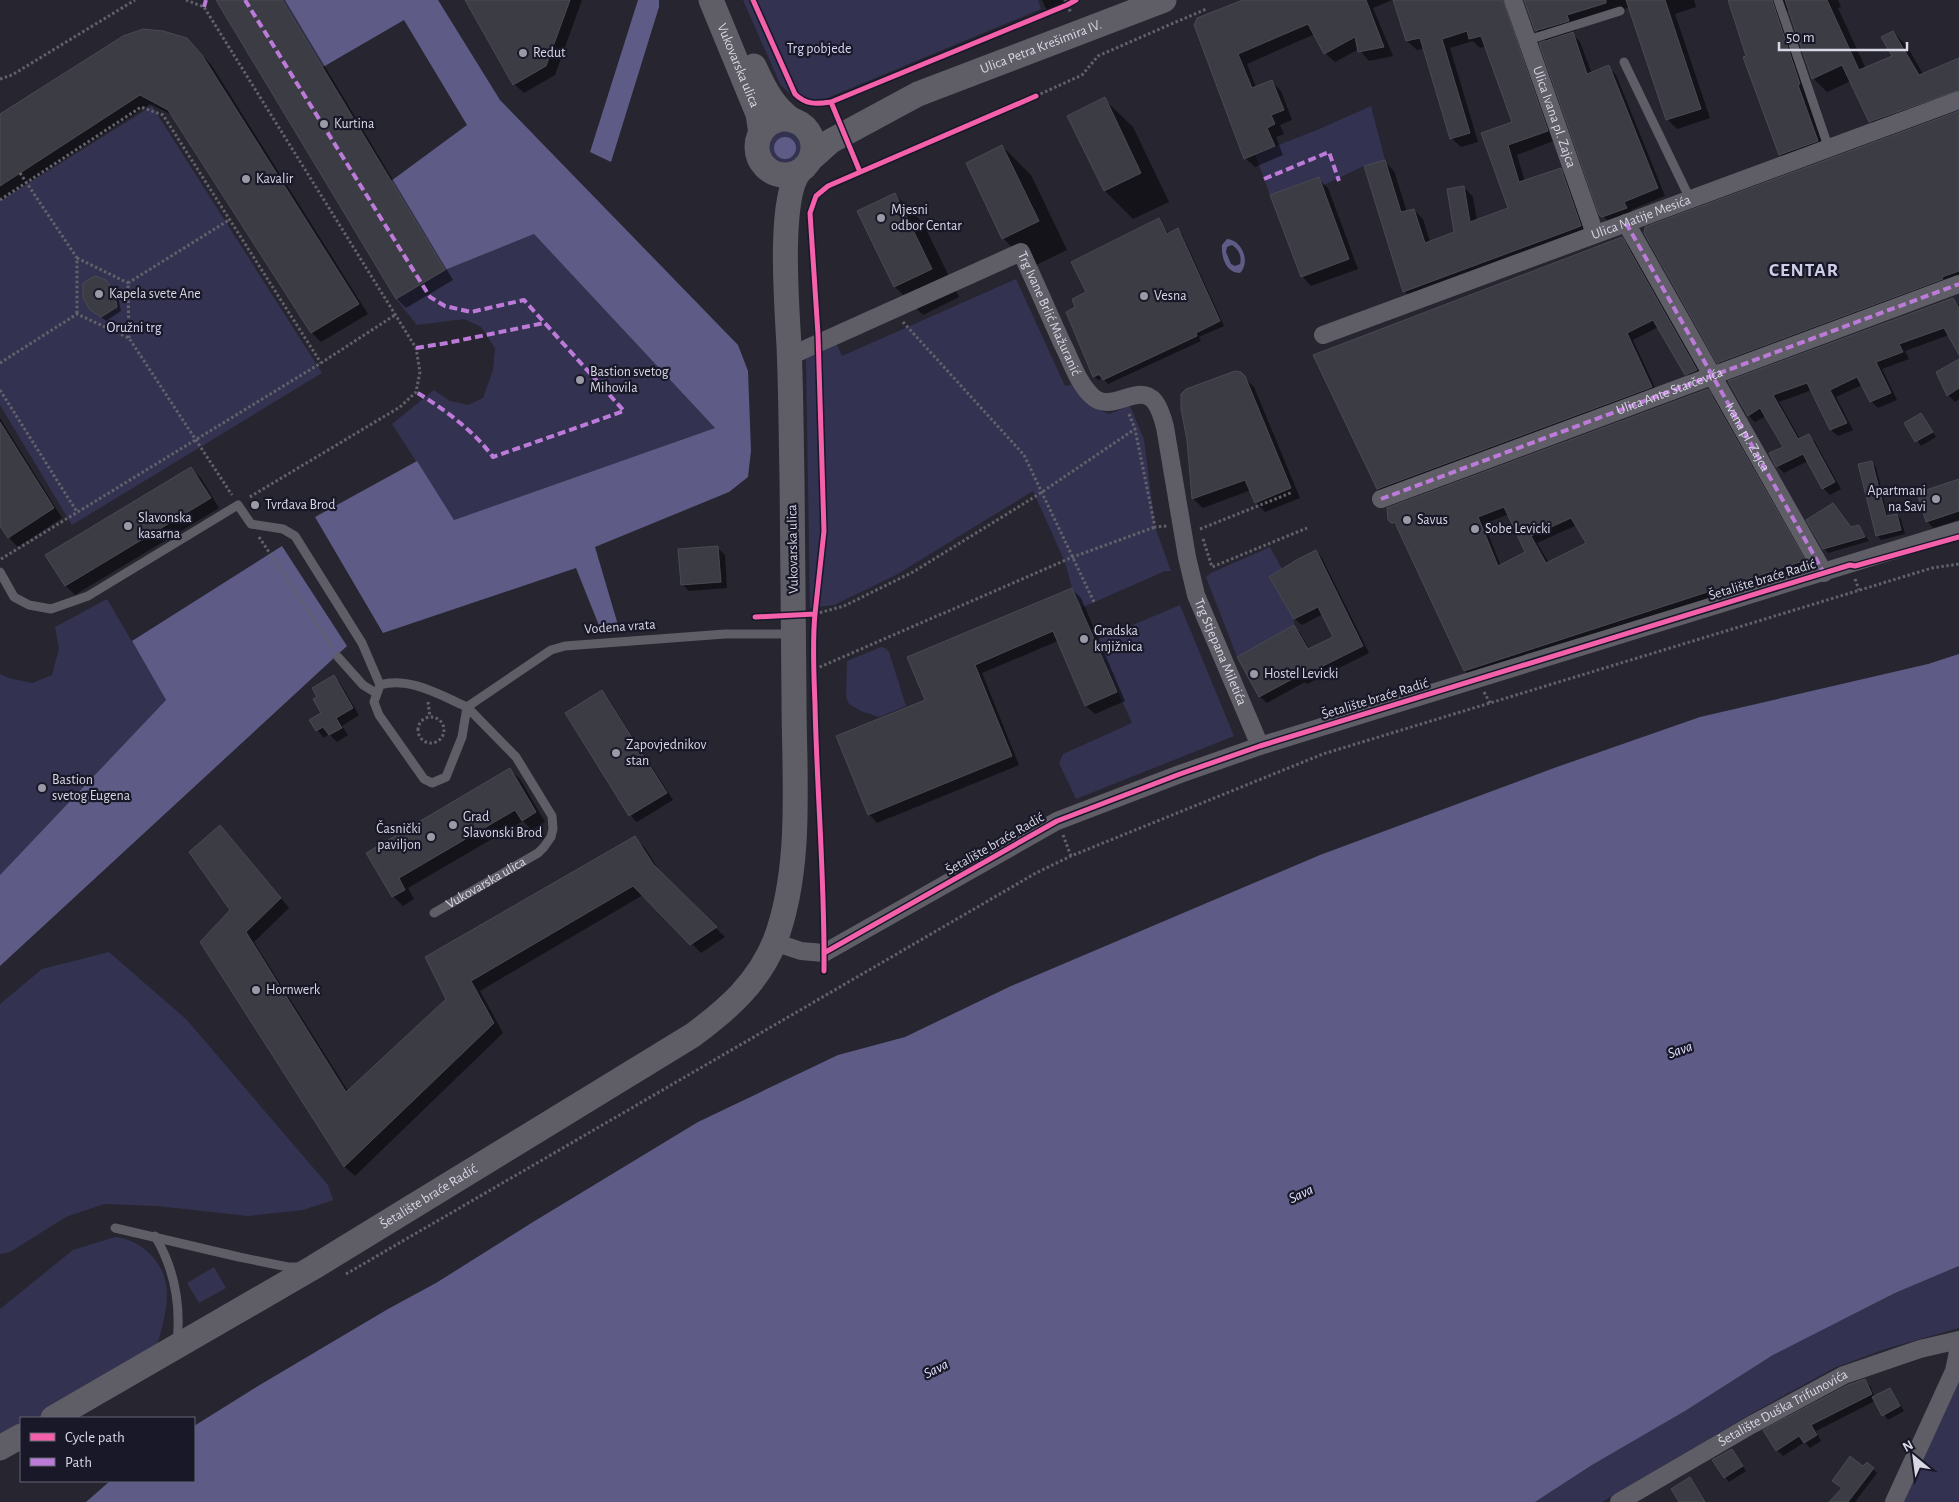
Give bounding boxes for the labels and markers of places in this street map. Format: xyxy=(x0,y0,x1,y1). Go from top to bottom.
place label: Redut xyxy=(533,46,566,60)
marker: Redut xyxy=(517,47,529,59)
place label: Kurtina xyxy=(334,117,375,131)
marker: Kurtina xyxy=(318,118,330,130)
place label: Kavalir xyxy=(256,172,294,186)
marker: Kavalir xyxy=(240,173,252,185)
place label: Mjesni odbor Centar xyxy=(891,203,962,233)
marker: Mjesni odbor Centar xyxy=(875,212,887,224)
place label: Kapela svete Ane xyxy=(109,287,201,301)
marker: Kapela svete Ane xyxy=(93,288,105,300)
place label: Vesna xyxy=(1154,289,1187,303)
marker: Vesna xyxy=(1138,290,1150,302)
place label: Bastion svetog Mihovila xyxy=(590,365,669,395)
marker: Bastion svetog Mihovila xyxy=(574,374,586,386)
place label: Apartmani na Savi xyxy=(1868,484,1926,514)
marker: Apartmani na Savi xyxy=(1930,493,1942,505)
place label: Tvrđava Brod xyxy=(265,498,335,512)
marker: Tvrđava Brod xyxy=(249,499,261,511)
place label: Slavonska kasarna xyxy=(138,511,192,541)
place label: Savus xyxy=(1417,513,1448,527)
marker: Savus xyxy=(1401,514,1413,526)
marker: Slavonska kasarna xyxy=(122,520,134,532)
place label: Sobe Levicki xyxy=(1485,522,1551,536)
marker: Sobe Levicki xyxy=(1469,523,1481,535)
place label: Gradska knjižnica xyxy=(1094,624,1143,654)
marker: Gradska knjižnica xyxy=(1078,633,1090,645)
place label: Hostel Levicki xyxy=(1264,667,1338,681)
marker: Hostel Levicki xyxy=(1248,668,1260,680)
place label: Zapovjednikov stan xyxy=(626,738,706,768)
marker: Zapovjednikov stan xyxy=(610,747,622,759)
place label: Bastion svetog Eugena xyxy=(52,773,131,803)
marker: Bastion svetog Eugena xyxy=(36,782,48,794)
place label: Grad Slavonski Brod xyxy=(463,810,542,840)
marker: Grad Slavonski Brod xyxy=(447,819,459,831)
place label: Časnički paviljon xyxy=(376,820,421,852)
marker: Časnički paviljon xyxy=(425,831,437,843)
place label: Hornwerk xyxy=(266,983,321,997)
marker: Hornwerk xyxy=(250,984,262,996)

